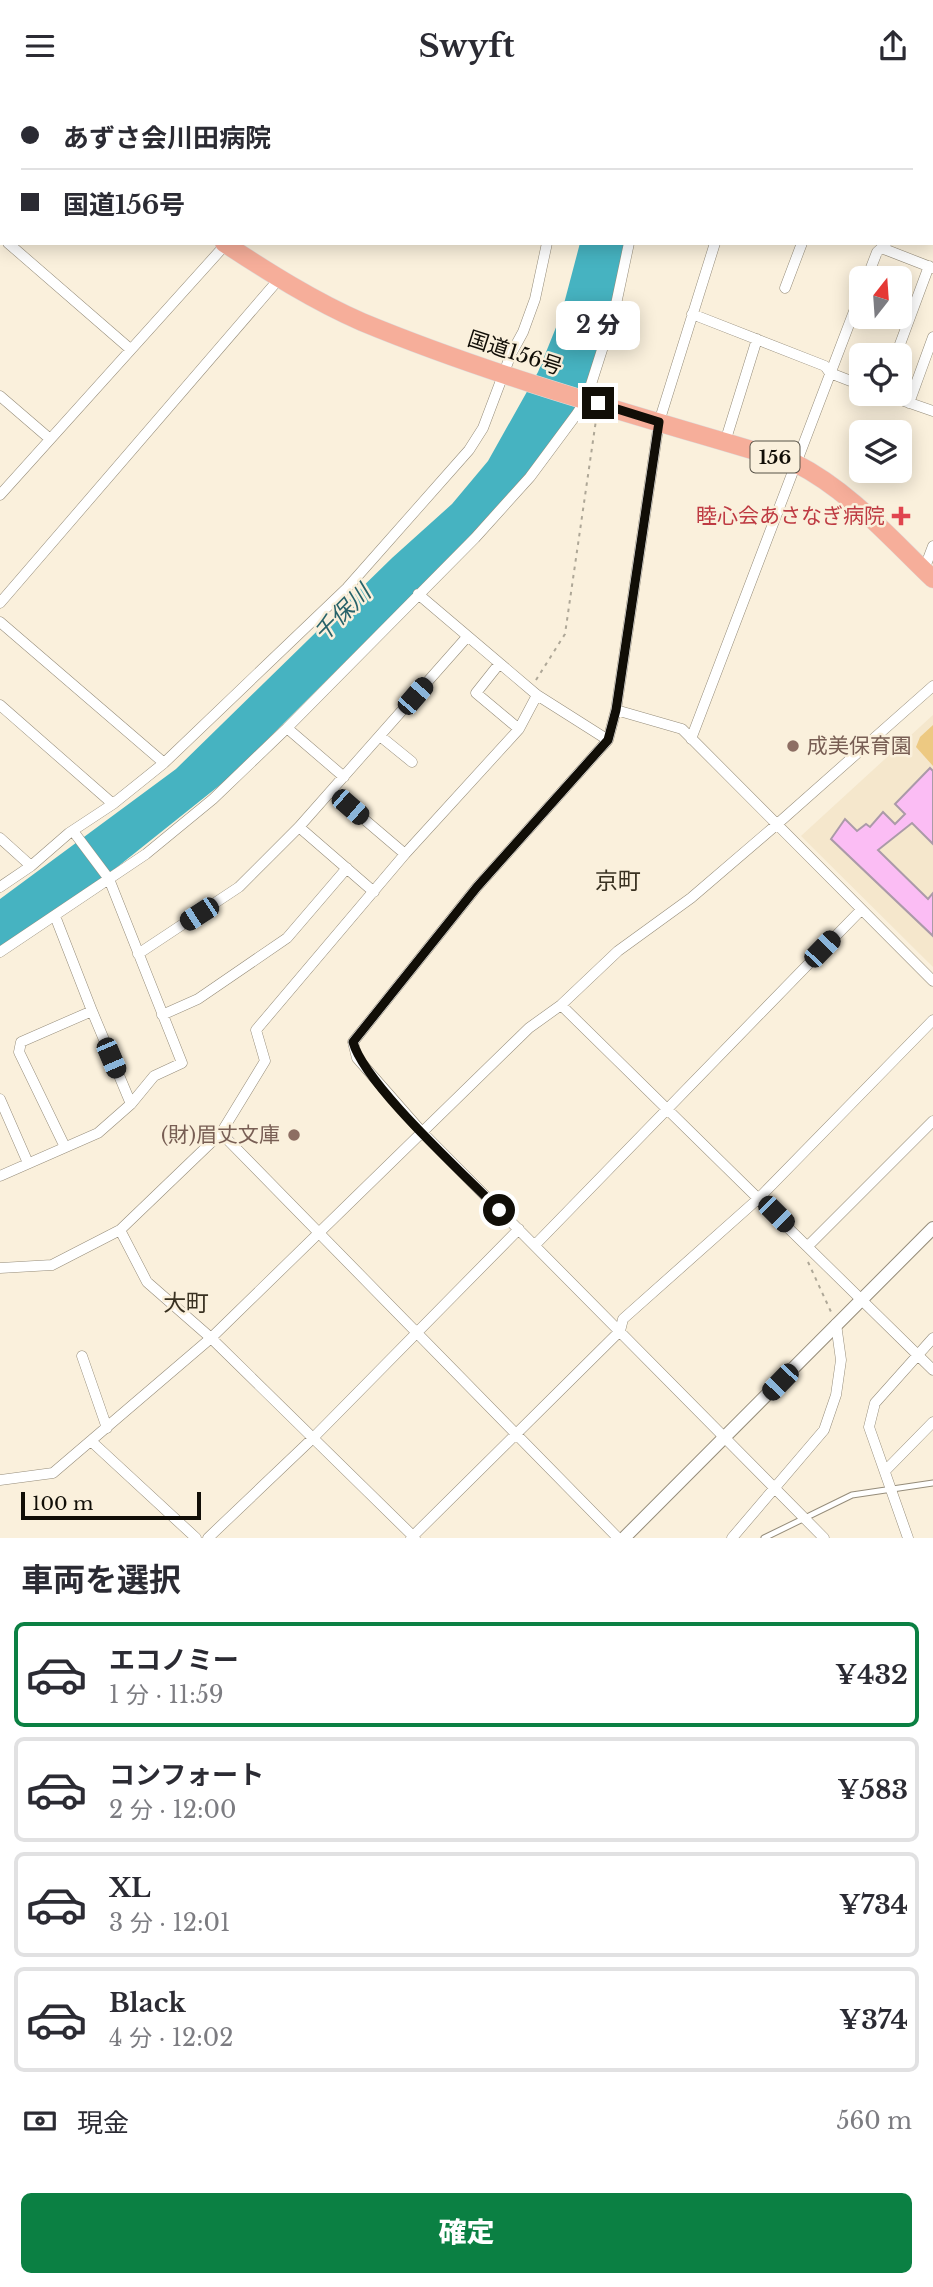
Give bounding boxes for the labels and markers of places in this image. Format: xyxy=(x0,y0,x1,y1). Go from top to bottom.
place label: 睦心会あさなぎ病院 xyxy=(696,503,885,529)
marker: 睦心会あさなぎ病院 xyxy=(891,506,911,526)
place label: 成美保育園 xyxy=(807,733,912,759)
marker: 成美保育園 xyxy=(785,738,801,754)
place label: (財)眉丈文庫 xyxy=(161,1122,280,1148)
marker: (財)眉丈文庫 xyxy=(286,1127,302,1143)

